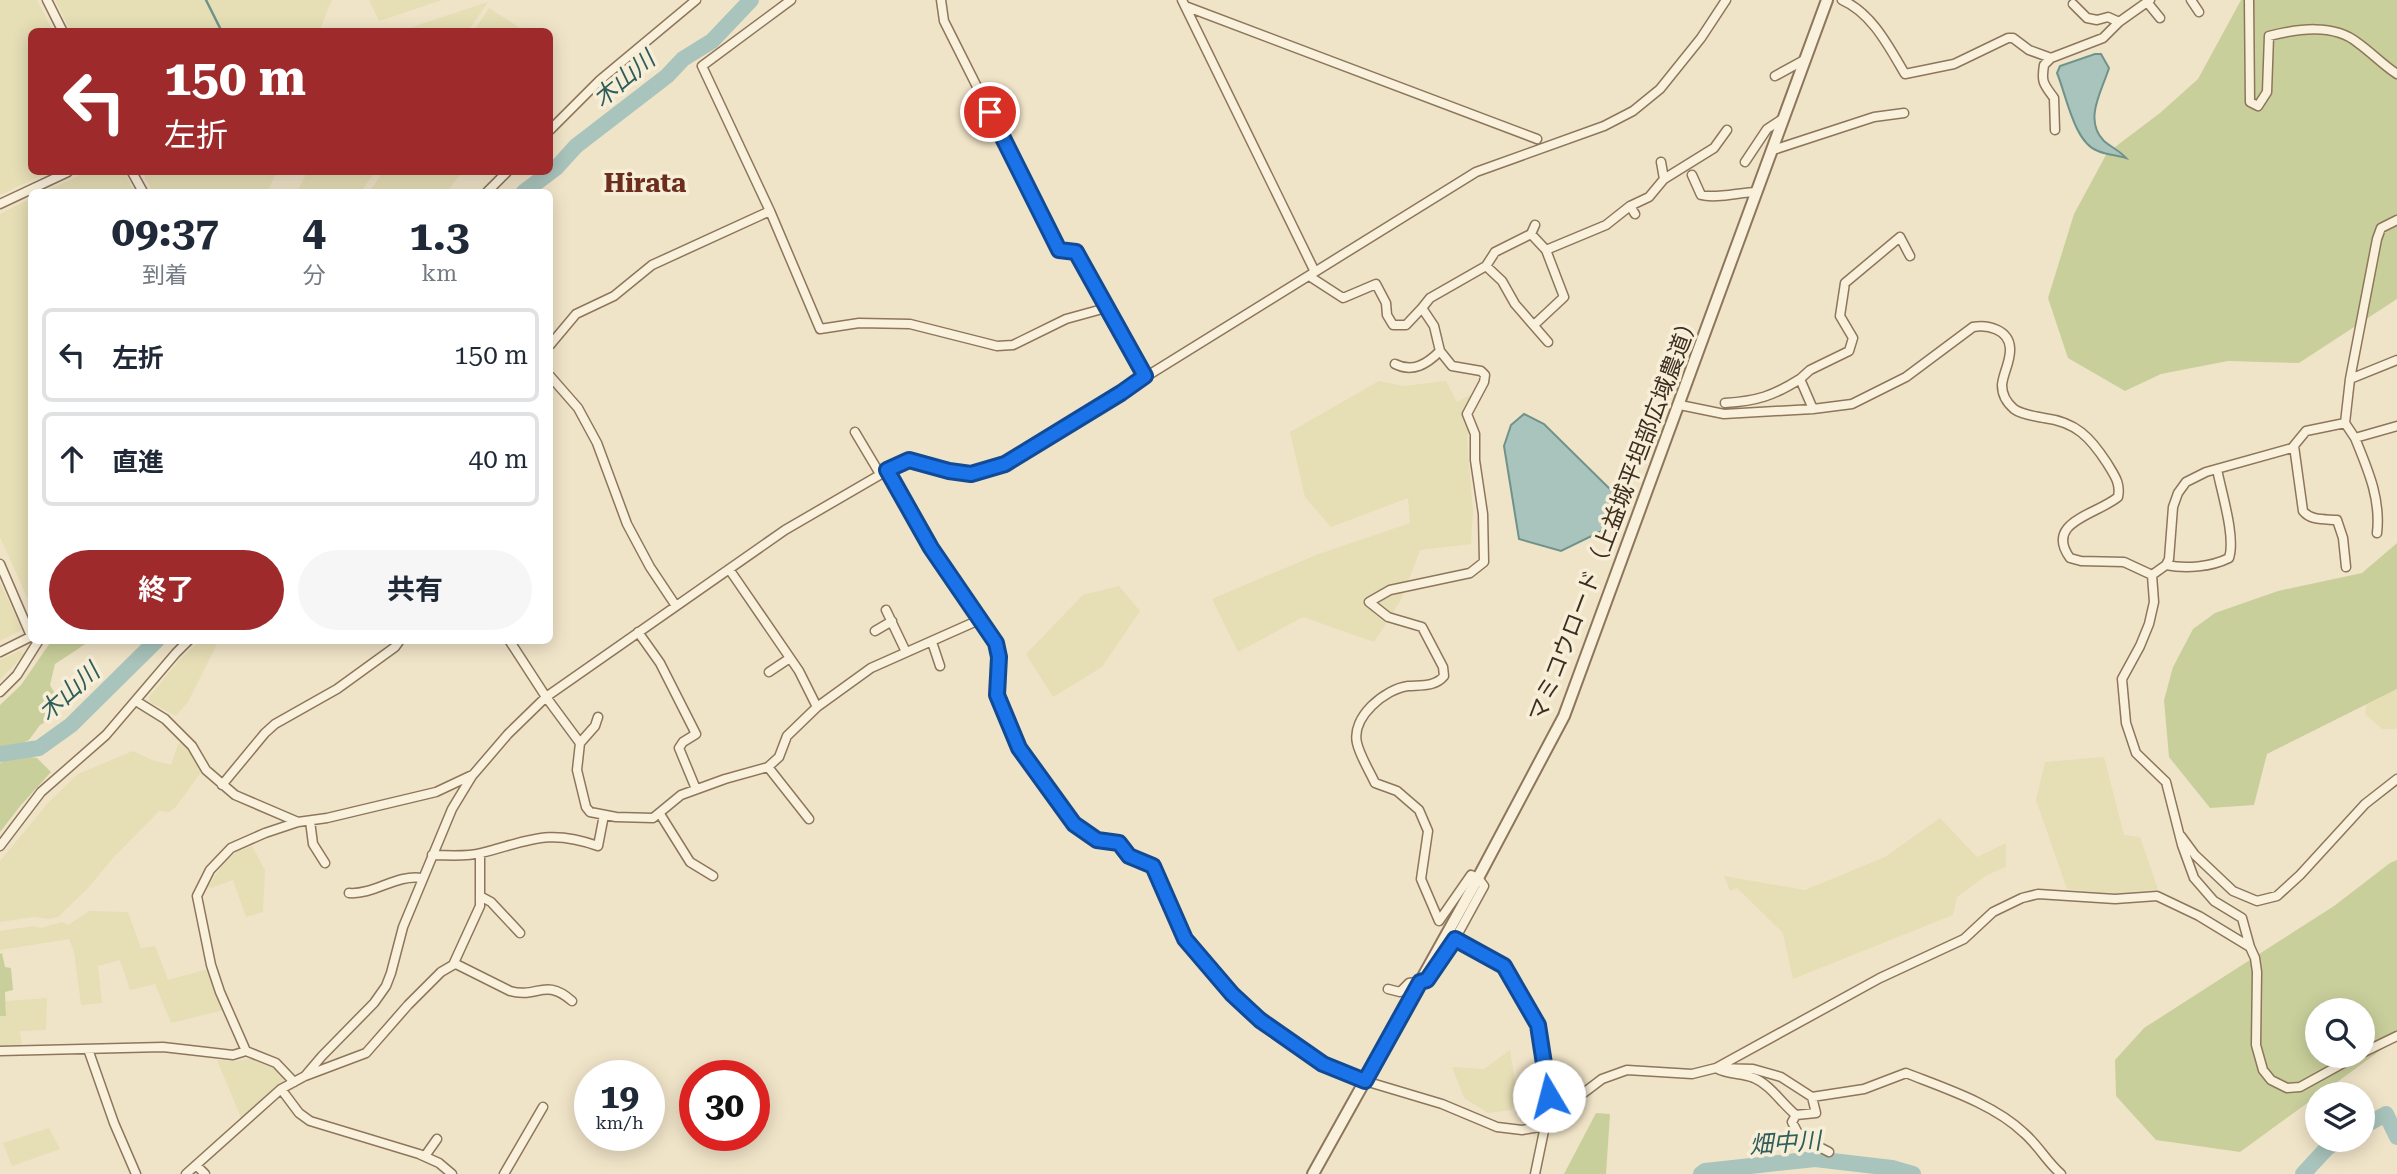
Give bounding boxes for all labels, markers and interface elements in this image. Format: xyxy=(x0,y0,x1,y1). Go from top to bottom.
water label: 木山川 xyxy=(587,43,663,113)
text: 150 m xyxy=(164,50,306,107)
icon: left xyxy=(49,56,140,147)
pin xyxy=(960,82,1020,142)
icon: arrive xyxy=(971,93,1009,131)
text: 左折 xyxy=(164,116,228,154)
district label: Hirata xyxy=(604,168,686,198)
text: 09:37 xyxy=(112,207,219,256)
text: 4 xyxy=(302,207,326,256)
text: 1.3 xyxy=(409,211,470,260)
text: km xyxy=(422,260,457,287)
text: 到着 xyxy=(142,262,188,289)
text: 分 xyxy=(303,262,326,289)
street label: マミコウロード（上益城平坦部広域農道） xyxy=(1524,309,1705,726)
icon: left xyxy=(53,336,91,374)
text: 150 m xyxy=(454,340,528,370)
text: 左折 xyxy=(112,343,164,373)
icon: ahead xyxy=(53,440,91,478)
text: 40 m xyxy=(469,444,528,474)
text: 直進 xyxy=(112,447,164,477)
button: 終了 xyxy=(49,550,284,630)
button: 共有 xyxy=(298,550,532,630)
water label: 木山川 xyxy=(33,655,107,726)
map controls xyxy=(2305,998,2375,1152)
button: search xyxy=(2305,998,2375,1068)
position arrow xyxy=(1512,1059,1586,1133)
speed limit sign: 30 xyxy=(679,1060,770,1151)
text: 19 xyxy=(600,1076,639,1117)
button: layers xyxy=(2305,1082,2375,1152)
text: km/h xyxy=(595,1112,644,1133)
water label: 畑中川 xyxy=(1748,1126,1825,1159)

